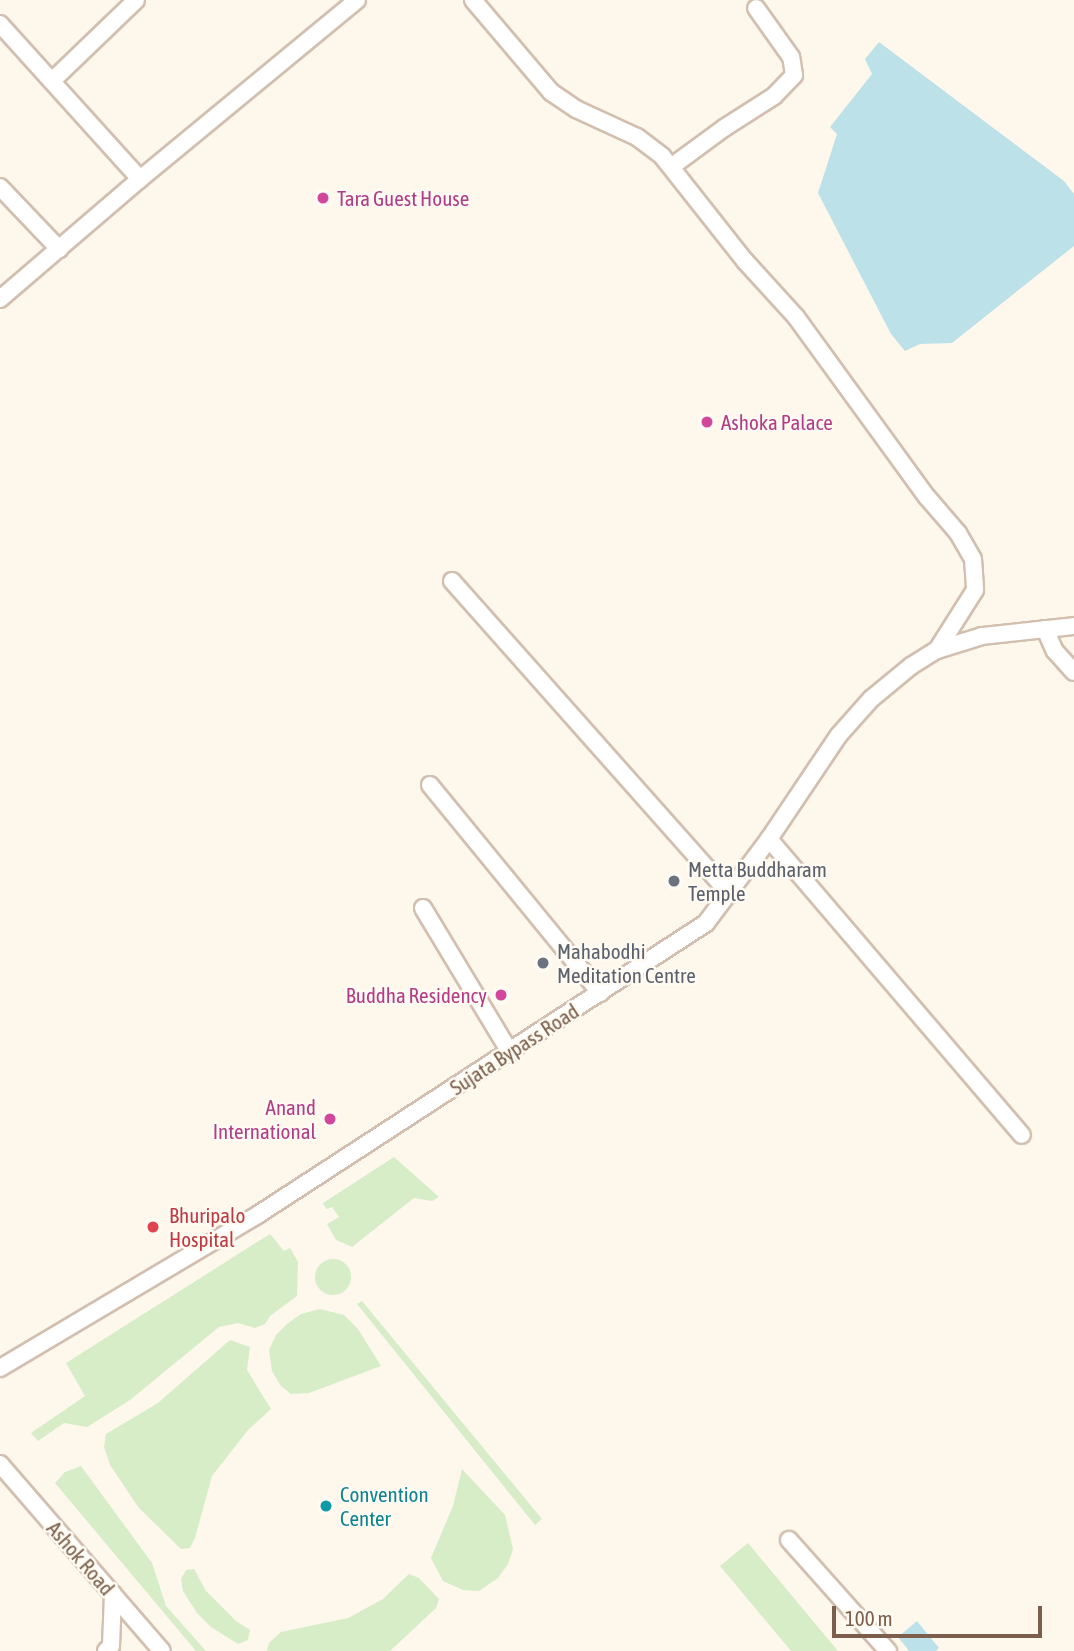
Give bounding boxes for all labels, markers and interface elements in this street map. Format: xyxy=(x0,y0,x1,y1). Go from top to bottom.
place label: Tara Guest House xyxy=(337,185,469,211)
marker: Tara Guest House xyxy=(315,190,331,206)
place label: Ashoka Palace xyxy=(721,409,833,435)
marker: Ashoka Palace xyxy=(699,414,715,430)
place label: Metta Buddharam Temple xyxy=(688,856,827,906)
marker: Metta Buddharam Temple xyxy=(666,873,682,889)
place label: Mahabodhi Meditation Centre xyxy=(557,938,696,988)
marker: Mahabodhi Meditation Centre xyxy=(535,955,551,971)
place label: Buddha Residency xyxy=(346,982,487,1008)
marker: Buddha Residency xyxy=(493,987,509,1003)
street label: Sujata Bypass Road xyxy=(445,998,583,1100)
place label: Anand International xyxy=(213,1094,316,1144)
marker: Anand International xyxy=(322,1111,338,1127)
place label: Bhuripalo Hospital xyxy=(169,1202,245,1252)
marker: Bhuripalo Hospital xyxy=(143,1217,163,1237)
place label: Convention Center xyxy=(340,1481,429,1531)
marker: Convention Center xyxy=(318,1498,334,1514)
street label: Ashok Road xyxy=(42,1516,120,1600)
scale bar xyxy=(836,1592,1046,1636)
text: 100 m xyxy=(845,1606,893,1630)

